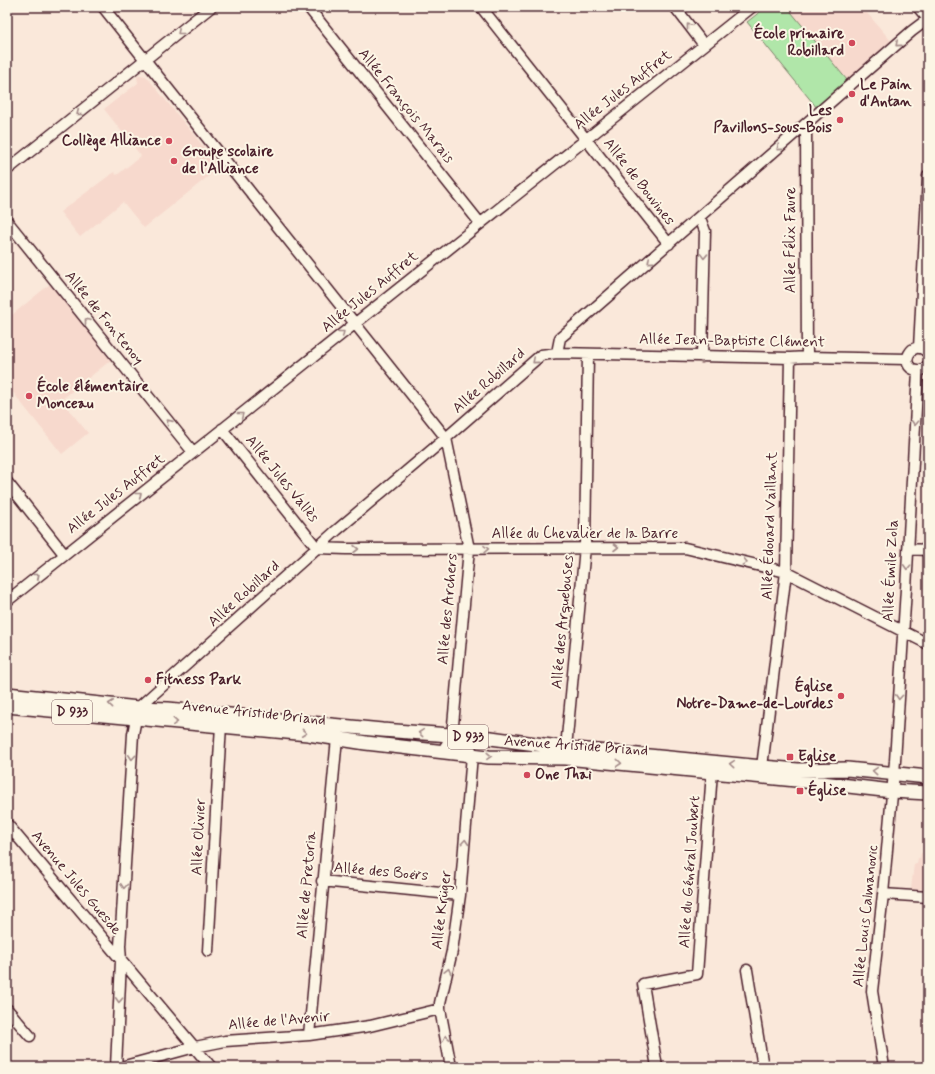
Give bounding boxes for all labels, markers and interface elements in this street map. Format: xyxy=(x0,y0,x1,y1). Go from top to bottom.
place label: École primaire Robillard xyxy=(754,22,844,61)
one-way arrow xyxy=(687,23,694,30)
one-way arrow xyxy=(178,27,185,34)
marker: École primaire Robillard xyxy=(847,38,857,48)
one-way arrow xyxy=(895,39,903,47)
street label: Allée François Marais xyxy=(353,44,459,168)
street label: Allée Jules Auffret xyxy=(570,45,676,135)
place label: Le Pain d'Antan xyxy=(860,75,912,112)
marker: Le Pain d'Antan xyxy=(847,89,857,99)
place label: Les Pavillons-sous-Bois xyxy=(713,101,832,138)
one-way arrow xyxy=(76,108,83,115)
marker: Les Pavillons-sous-Bois xyxy=(835,115,845,125)
place label: Collège Alliance xyxy=(62,131,161,152)
street label: Allée de Bouvines xyxy=(599,134,680,230)
marker: Collège Alliance xyxy=(164,136,174,146)
place label: Groupe scolaire de l’Alliance xyxy=(182,142,274,179)
one-way arrow xyxy=(776,143,784,151)
marker: Groupe scolaire de l’Alliance xyxy=(169,156,179,166)
street label: Allée Félix Faure xyxy=(781,187,801,293)
street label: Allée Jules Auffret xyxy=(317,247,423,337)
one-way arrow xyxy=(700,253,709,259)
one-way arrow xyxy=(647,257,654,264)
street label: Allée de Fontenoy xyxy=(60,267,148,369)
one-way arrow xyxy=(85,318,92,325)
street label: Allée Jean-Baptiste Clément xyxy=(639,329,825,353)
one-way arrow xyxy=(338,331,345,338)
street label: Allée Robillard xyxy=(448,344,530,418)
one-way arrow xyxy=(532,356,539,363)
place label: École élémentaire Monceau xyxy=(37,375,150,414)
marker: École élémentaire Monceau xyxy=(24,391,34,401)
one-way arrow xyxy=(236,412,244,419)
one-way arrow xyxy=(166,419,173,427)
one-way arrow xyxy=(910,420,919,426)
street label: Allée Jules Vallès xyxy=(241,431,324,527)
street label: Allée Jules Auffret xyxy=(63,449,169,539)
street label: Allée Édouard Vaillant xyxy=(756,451,783,601)
one-way arrow xyxy=(134,493,141,500)
street label: Allée Émile Zola xyxy=(877,519,904,623)
street label: Allée du Chevalier de la Barre xyxy=(492,524,679,544)
one-way arrow xyxy=(613,543,619,551)
one-way arrow xyxy=(353,545,359,553)
one-way arrow xyxy=(483,545,489,553)
street label: Allée des Archers xyxy=(433,552,463,665)
street label: Allée des Arquebuses xyxy=(547,554,579,690)
street label: Allée Robillard xyxy=(204,556,284,632)
one-way arrow xyxy=(741,558,748,566)
one-way arrow xyxy=(903,564,911,570)
one-way arrow xyxy=(33,574,40,581)
place label: Fitness Park xyxy=(156,670,242,690)
marker: Fitness Park xyxy=(143,675,153,685)
place label: Église Notre-Dame-de-Lourdes xyxy=(676,675,834,714)
marker: Église Notre-Dame-de-Lourdes xyxy=(836,691,846,701)
one-way arrow xyxy=(894,694,903,700)
street label: Avenue Aristide Briand xyxy=(181,696,327,730)
road number: D 933 xyxy=(52,700,92,724)
one-way arrow xyxy=(108,700,114,709)
one-way arrow xyxy=(172,717,178,726)
road number: D 933 xyxy=(448,725,488,749)
one-way arrow xyxy=(301,729,308,738)
one-way arrow xyxy=(418,729,424,738)
street label: Avenue Aristide Briand xyxy=(503,731,649,761)
place label: Eglise xyxy=(798,747,837,768)
one-way arrow xyxy=(486,752,492,761)
marker: Eglise xyxy=(785,752,795,762)
one-way arrow xyxy=(127,754,136,760)
one-way arrow xyxy=(616,758,622,767)
one-way arrow xyxy=(729,759,735,768)
place label: One Thai xyxy=(535,765,592,785)
one-way arrow xyxy=(872,767,878,776)
marker: One Thai xyxy=(522,770,532,780)
place label: Église xyxy=(808,779,847,802)
marker: Église xyxy=(795,786,805,796)
street label: Allée du Général Joubert xyxy=(675,795,705,949)
street label: Allée Olivier xyxy=(187,797,211,876)
street label: Avenue Jules Guesde xyxy=(26,827,126,939)
street label: Allée de Pretoria xyxy=(292,830,322,939)
one-way arrow xyxy=(460,839,469,845)
street label: Allée Louis Calmanovic xyxy=(849,844,883,988)
street label: Allée des Boërs xyxy=(333,858,429,886)
street label: Allée Krüger xyxy=(427,869,457,950)
one-way arrow xyxy=(119,883,128,889)
one-way arrow xyxy=(443,968,451,974)
one-way arrow xyxy=(115,997,123,1003)
street label: Allée de l'Avenir xyxy=(227,1007,331,1035)
one-way arrow xyxy=(442,1035,451,1041)

